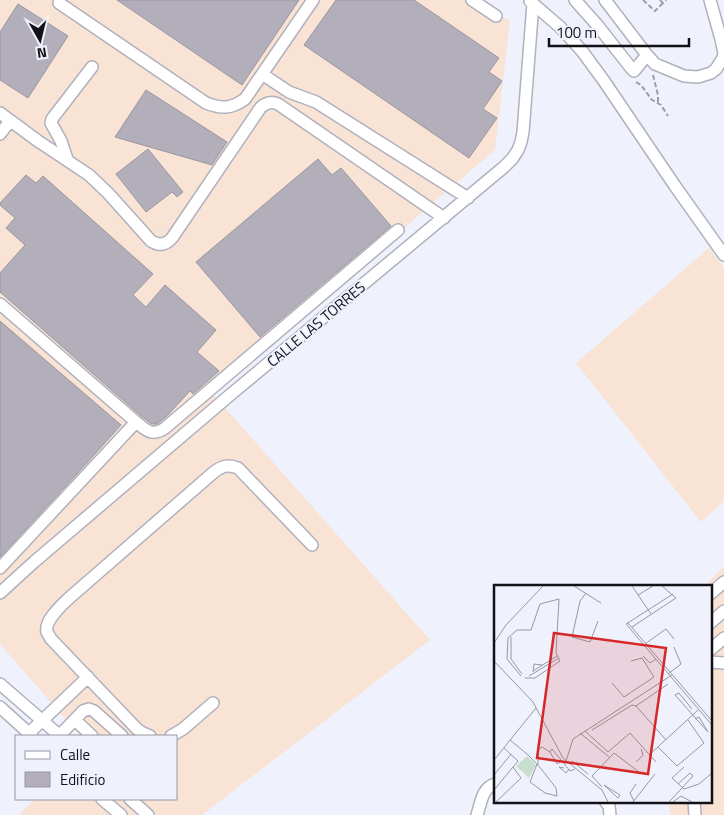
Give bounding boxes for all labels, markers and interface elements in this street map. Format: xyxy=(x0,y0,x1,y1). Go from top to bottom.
north arrow xyxy=(15,15,65,65)
scale bar xyxy=(549,15,689,47)
text: 100 m xyxy=(556,21,597,44)
text: N xyxy=(36,42,48,64)
street label: CALLE LAS TORRES xyxy=(262,276,370,372)
inset map xyxy=(494,585,712,802)
legend xyxy=(15,735,178,800)
text: Calle xyxy=(60,743,90,766)
text: Edificio xyxy=(60,768,105,791)

